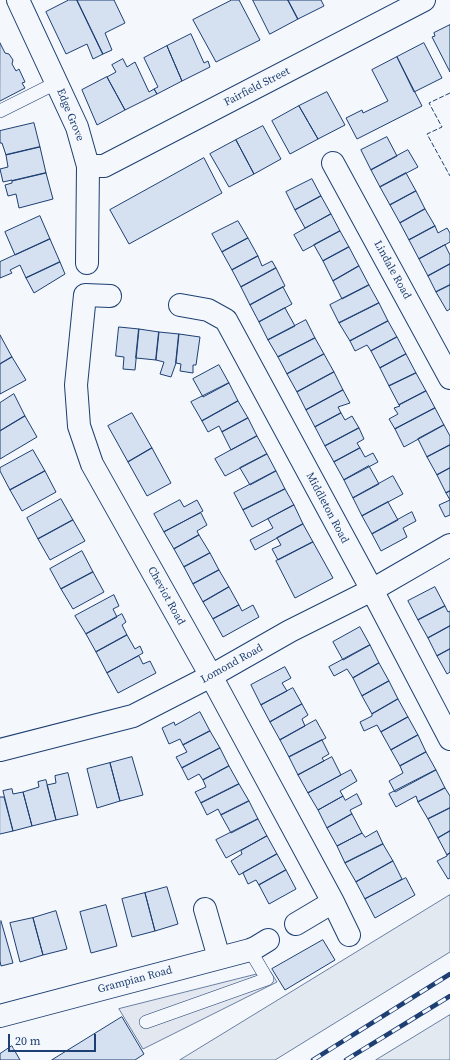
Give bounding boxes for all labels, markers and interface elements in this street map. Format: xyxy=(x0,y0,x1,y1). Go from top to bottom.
street label: Fairfield Street xyxy=(222,65,292,109)
street label: Edge Grove xyxy=(53,87,87,143)
street label: Lindale Road xyxy=(371,239,413,301)
street label: Middleton Road xyxy=(303,470,351,546)
street label: Cheviot Road xyxy=(145,564,187,628)
street label: Lomond Road xyxy=(199,642,265,686)
street label: Grampian Road xyxy=(96,964,174,996)
scale bar xyxy=(10,1026,98,1052)
text: 20 m xyxy=(15,1033,41,1049)

